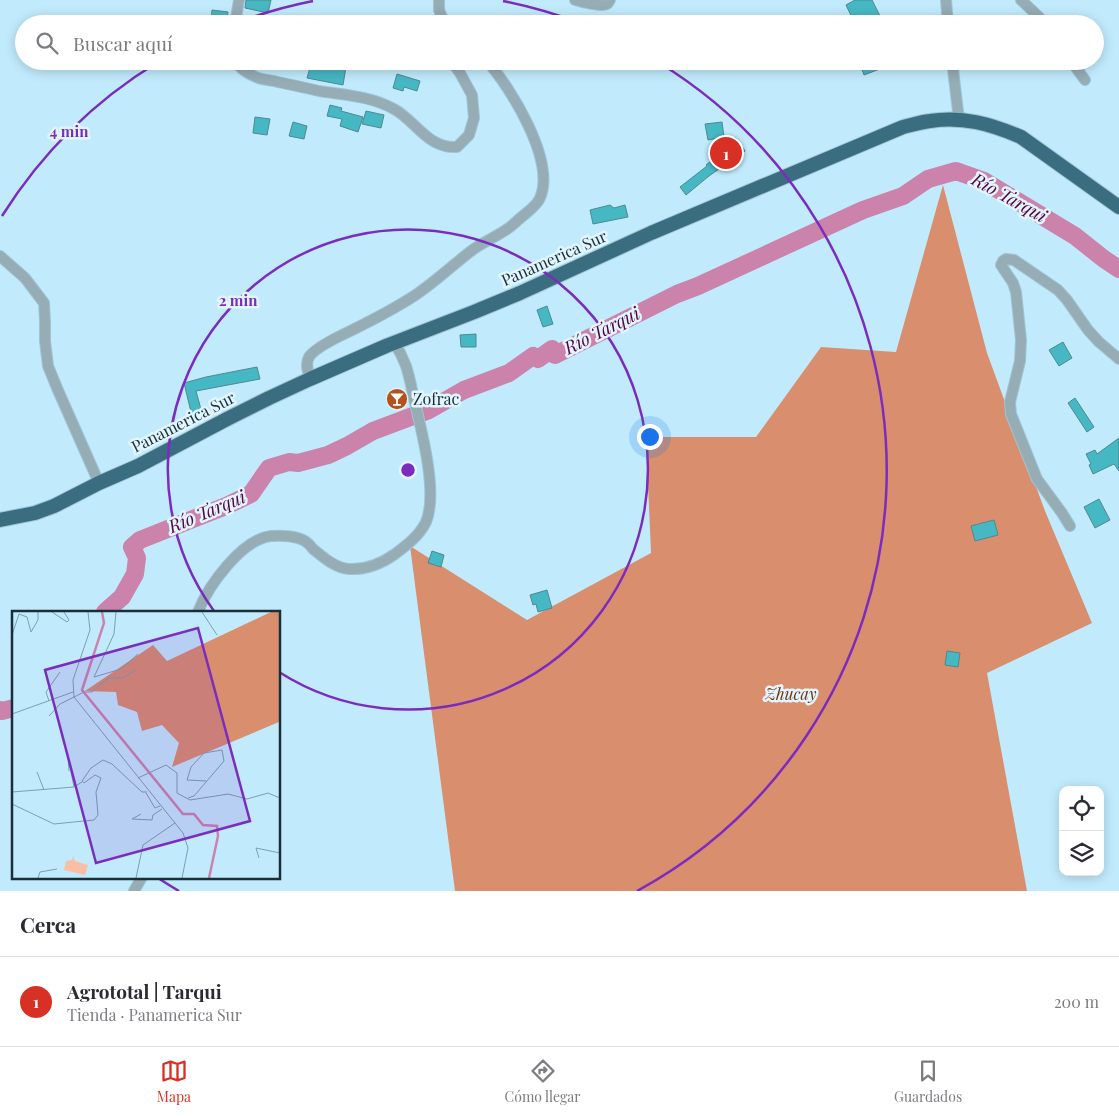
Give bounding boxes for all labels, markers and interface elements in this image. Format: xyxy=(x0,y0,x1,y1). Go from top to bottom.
search box xyxy=(15,15,1104,70)
icon: search xyxy=(33,29,61,57)
text: Buscar aquí xyxy=(73,30,173,56)
text: 4 min xyxy=(50,121,89,141)
pin: 1 xyxy=(710,134,742,172)
water label: Río Tarqui xyxy=(967,166,1052,228)
street label: Panamerica Sur xyxy=(498,225,610,290)
text: 2 min xyxy=(219,290,258,310)
water label: Río Tarqui xyxy=(559,301,644,360)
street label: Panamerica Sur xyxy=(127,386,238,457)
bar icon: Zofrac xyxy=(385,387,409,411)
place label: Zofrac xyxy=(413,388,460,409)
your location xyxy=(637,424,663,450)
centre of rings xyxy=(399,461,417,479)
water label: Río Tarqui xyxy=(163,484,250,539)
inset map xyxy=(12,611,280,878)
park label: Zhucay xyxy=(764,683,817,704)
map controls xyxy=(1059,786,1104,876)
button: locate xyxy=(1059,786,1104,831)
button: layers xyxy=(1059,831,1104,876)
text: Cerca xyxy=(20,910,76,938)
text: Agrototal | Tarqui xyxy=(67,978,222,1004)
text: 1 xyxy=(33,991,39,1012)
text: 200 m xyxy=(1054,991,1099,1012)
text: Tienda · Panamerica Sur xyxy=(67,1004,242,1025)
tab: Mapa xyxy=(157,1057,191,1106)
tab: Cómo llegar xyxy=(505,1057,581,1106)
tab: Guardados xyxy=(894,1057,962,1106)

